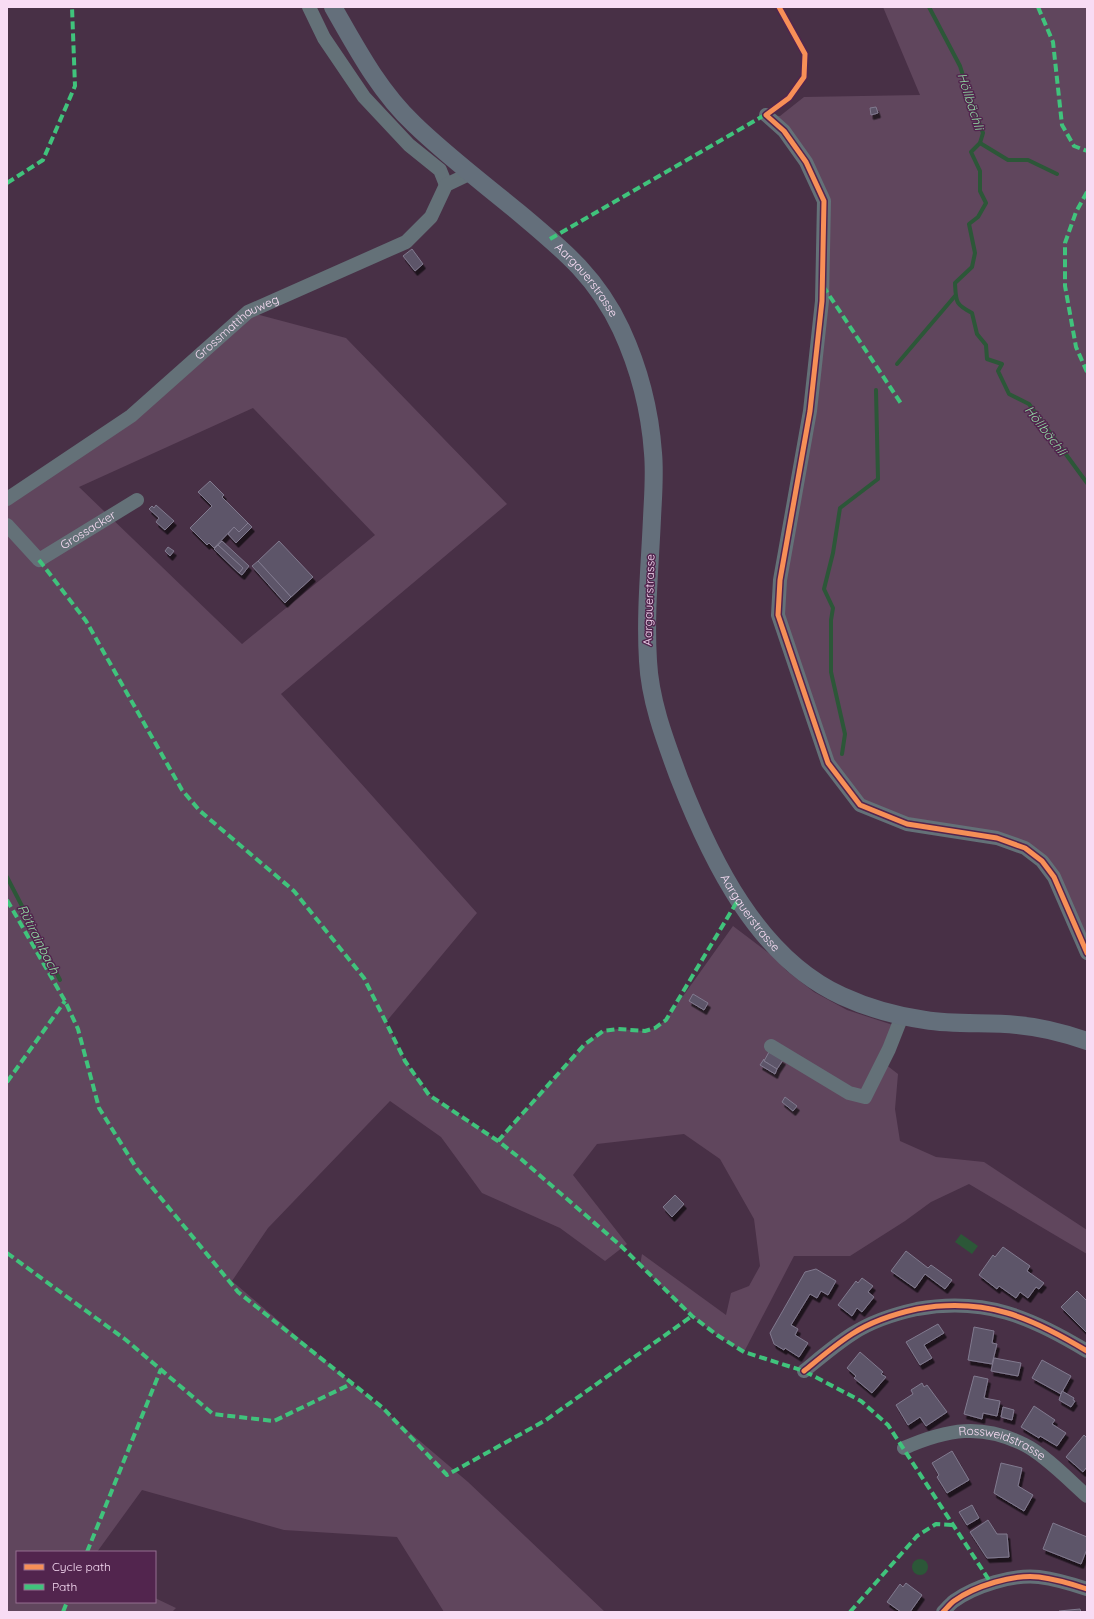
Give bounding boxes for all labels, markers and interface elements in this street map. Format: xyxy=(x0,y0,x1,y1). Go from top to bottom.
water label: Höllbächli xyxy=(954,71,988,134)
street label: Aargauerstrasse xyxy=(552,239,622,320)
street label: Grossmatthauweg xyxy=(191,291,281,363)
water label: Höllbächli xyxy=(1022,402,1072,460)
street label: Grossacker xyxy=(57,507,119,552)
street label: Aargauerstrasse xyxy=(639,554,658,646)
street label: Aargauerstrasse xyxy=(718,871,784,955)
water label: Rütirainbach xyxy=(15,901,64,977)
street label: Rossweidstrasse xyxy=(958,1423,1049,1463)
legend xyxy=(16,1551,156,1603)
text: Cycle path xyxy=(52,1559,111,1574)
text: Path xyxy=(52,1579,77,1594)

